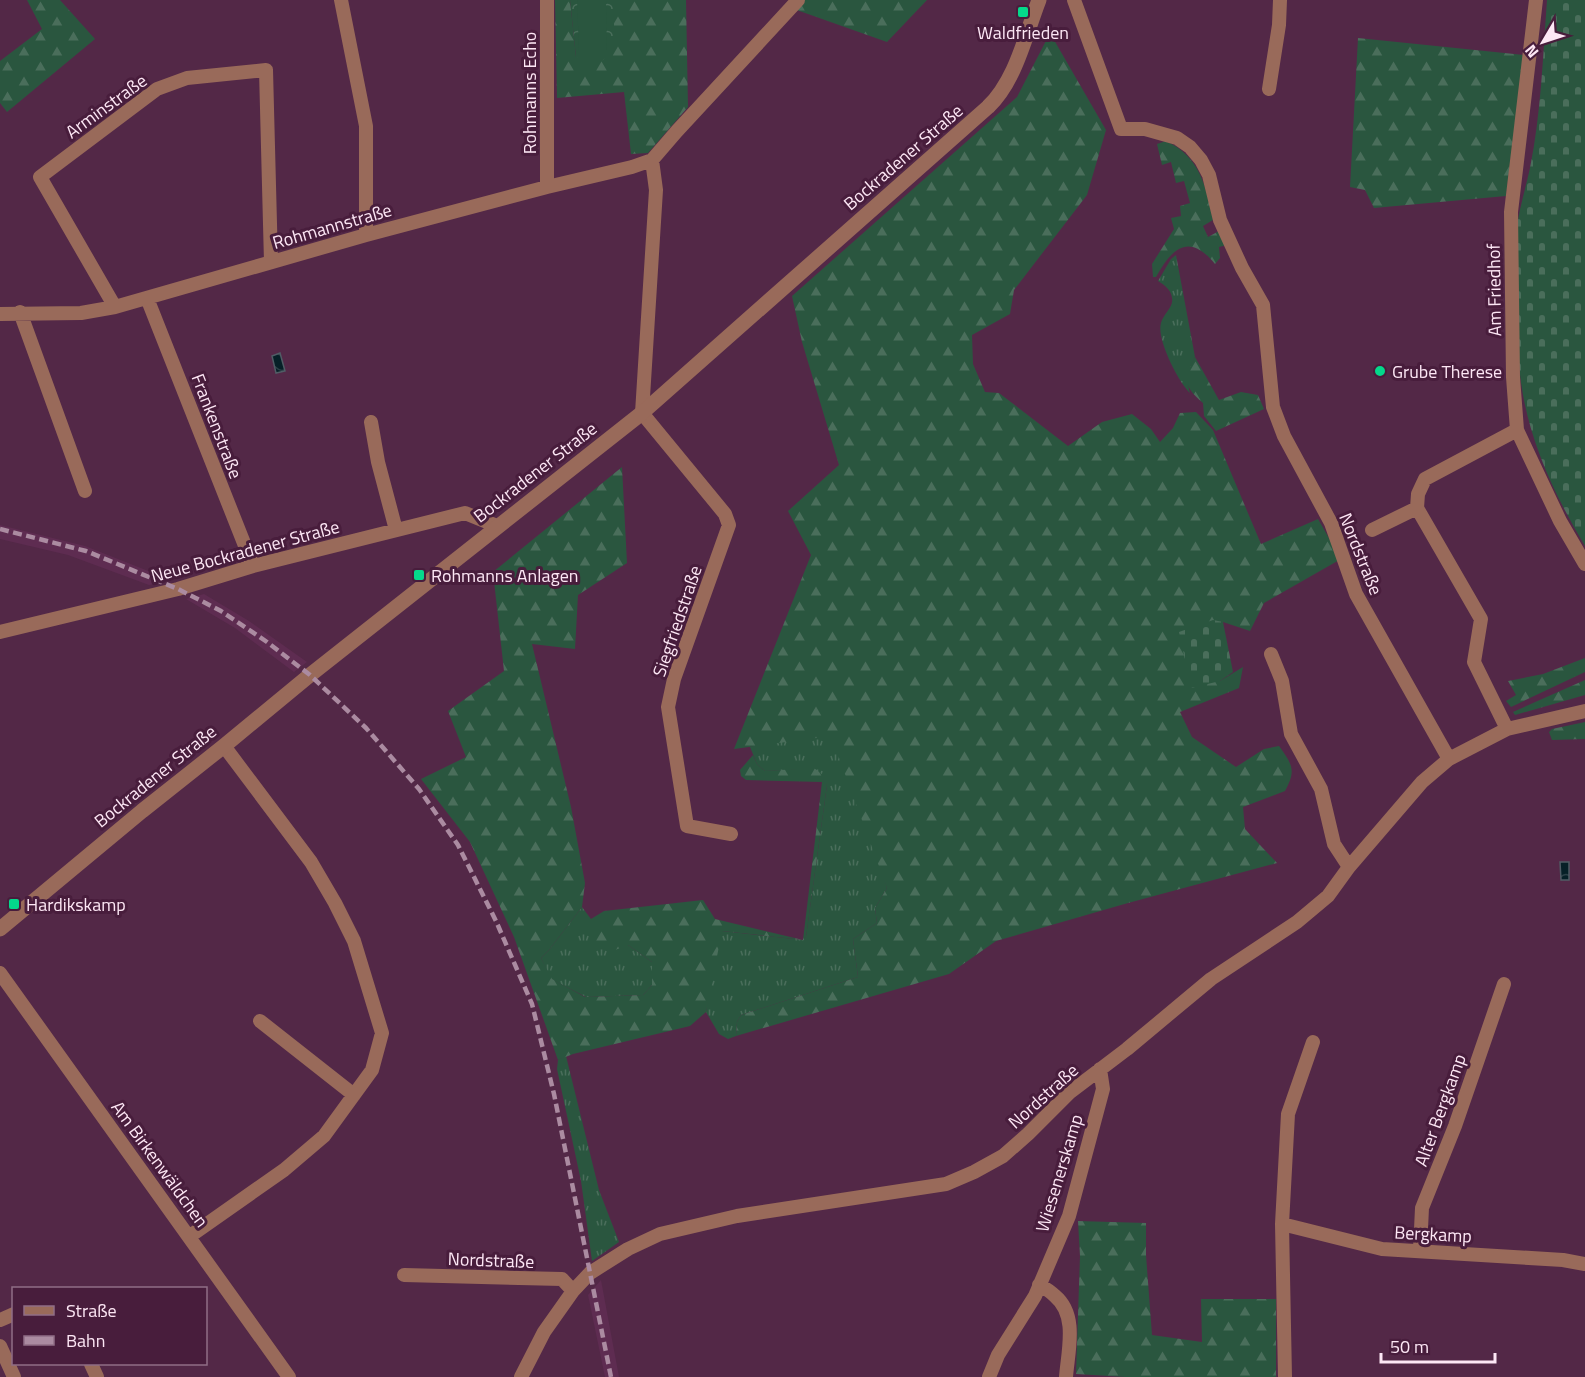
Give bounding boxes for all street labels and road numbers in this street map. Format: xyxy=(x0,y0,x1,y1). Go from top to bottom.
street label: Rohmanns Echo xyxy=(516,32,543,154)
street label: Arminstraße xyxy=(60,67,152,145)
street label: Bockradener Straße xyxy=(837,97,969,217)
street label: Rohmannstraße xyxy=(269,196,395,256)
street label: Am Friedhof xyxy=(1480,243,1508,337)
street label: Frankenstraße xyxy=(185,370,249,482)
street label: Bockradener Straße xyxy=(467,415,603,529)
street label: Nordstraße xyxy=(1332,509,1390,599)
street label: Neue Bockradener Straße xyxy=(148,513,342,589)
street label: Siegfriedstraße xyxy=(645,562,709,680)
street label: Bockradener Straße xyxy=(88,718,222,834)
street label: Alter Bergkamp xyxy=(1407,1050,1473,1170)
street label: Nordstraße xyxy=(1002,1057,1084,1135)
street label: Am Birkenwäldchen xyxy=(105,1095,215,1233)
street label: Wiesenerskamp xyxy=(1028,1111,1090,1235)
street label: Bergkamp xyxy=(1394,1218,1472,1250)
street label: Nordstraße xyxy=(447,1245,535,1275)

